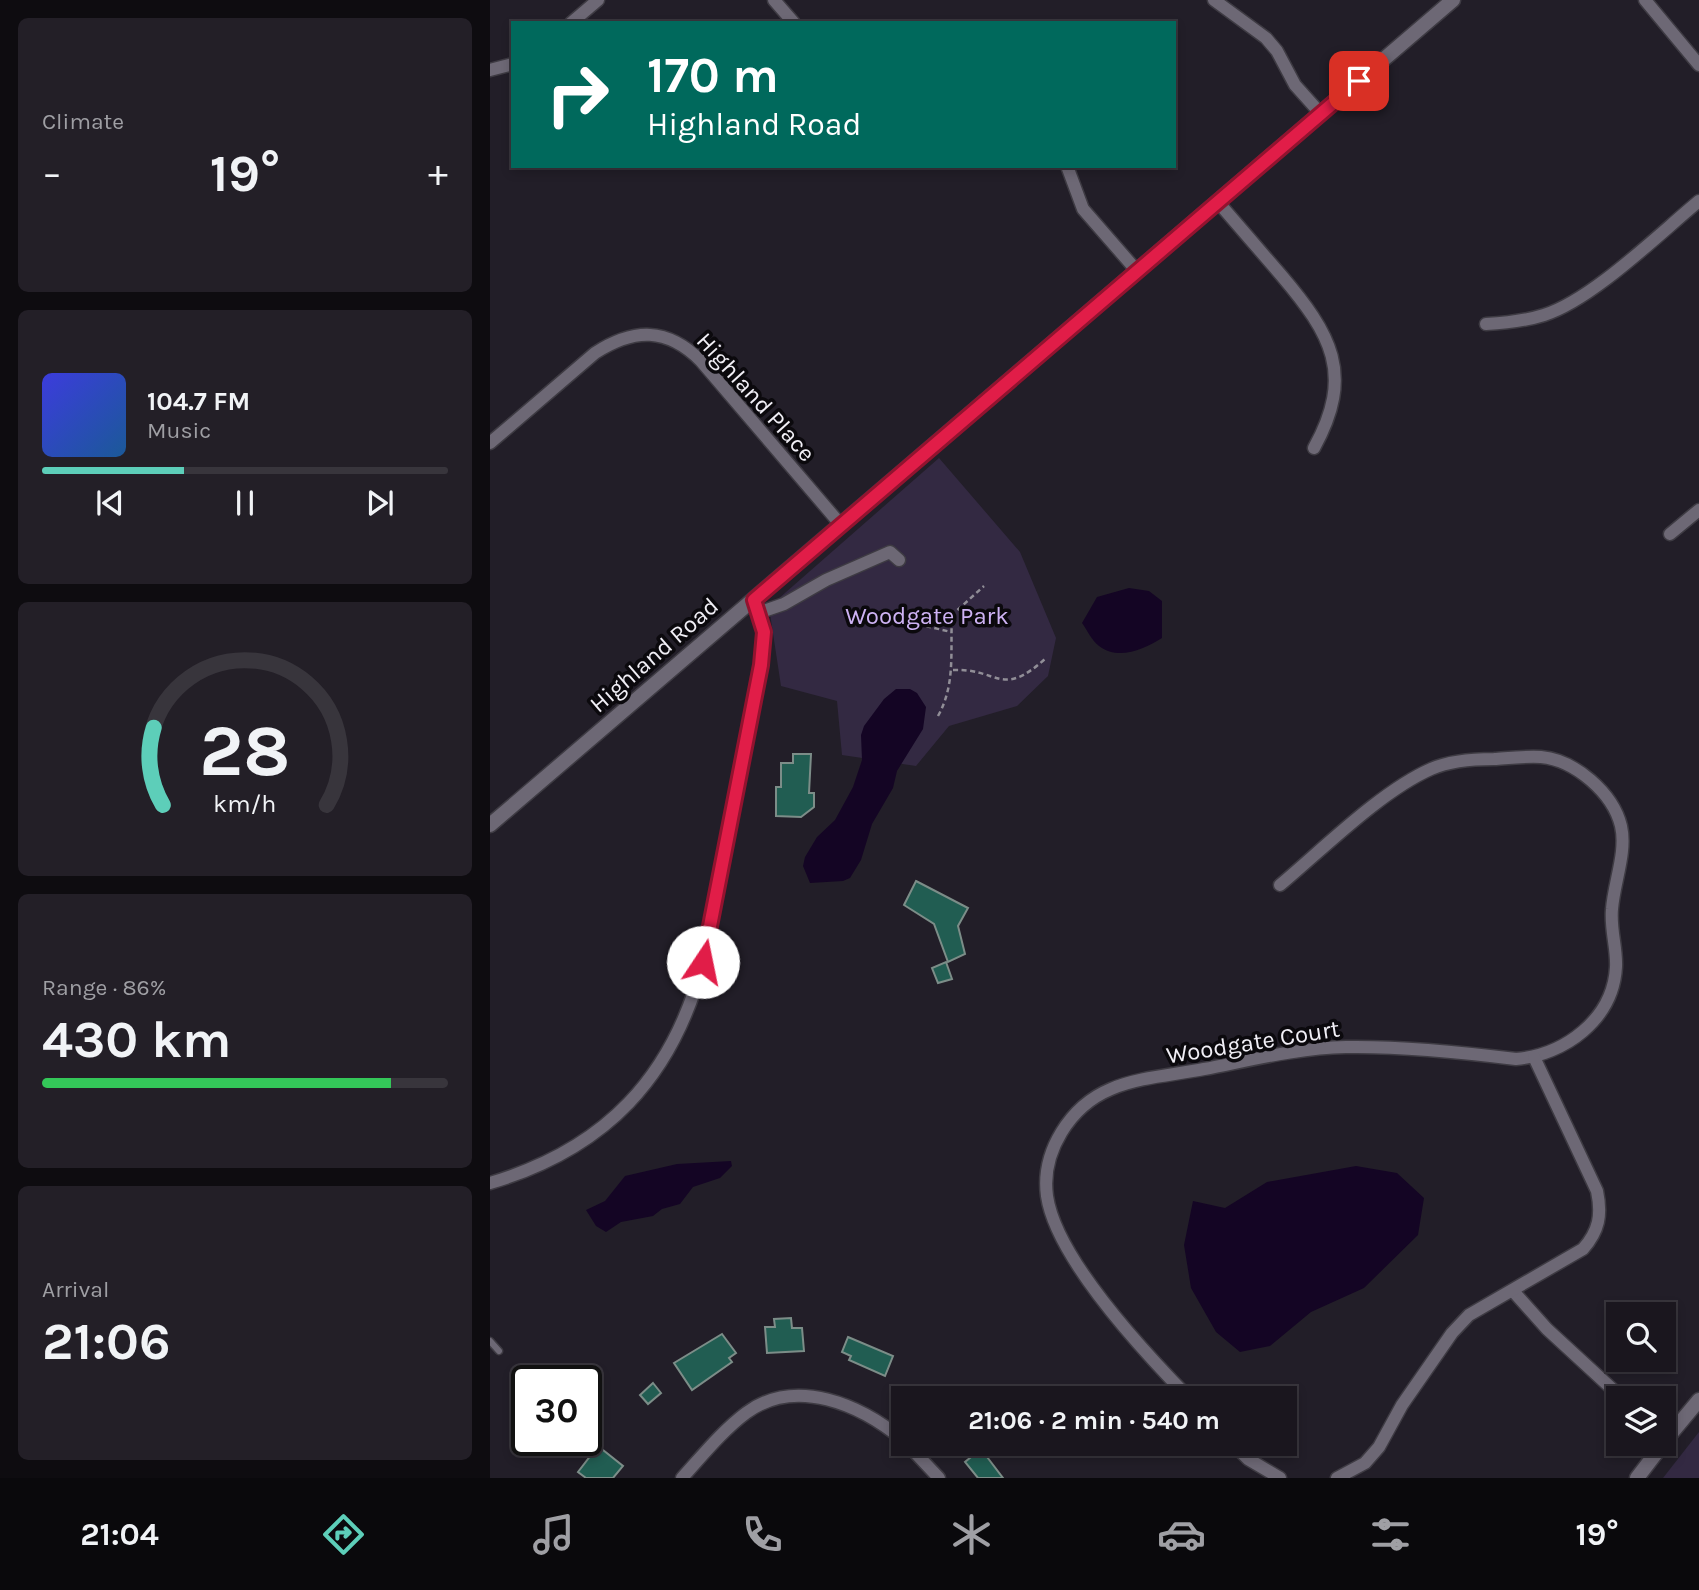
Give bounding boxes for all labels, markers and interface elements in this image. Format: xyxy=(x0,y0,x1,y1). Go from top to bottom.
text: 170 m xyxy=(647,47,779,104)
icon: right xyxy=(532,49,623,140)
pin xyxy=(1329,51,1389,111)
icon: arrive xyxy=(1340,62,1378,100)
text: Highland Road xyxy=(647,106,861,143)
text: Climate xyxy=(42,108,124,135)
text: 19° xyxy=(210,143,280,204)
text: − xyxy=(42,151,62,196)
text: + xyxy=(428,151,448,196)
street label: Highland Place xyxy=(691,327,821,467)
text: 104.7 FM xyxy=(147,386,250,417)
text: Music xyxy=(147,417,211,444)
icon: previous xyxy=(91,484,129,522)
icon: pause xyxy=(226,484,264,522)
icon: next xyxy=(361,484,399,522)
street label: Highland Road xyxy=(584,592,724,718)
park label: Woodgate Park xyxy=(845,602,1009,630)
text: 28 xyxy=(199,708,291,793)
text: km/h xyxy=(213,789,277,818)
position arrow xyxy=(666,925,740,999)
text: Range · 86% xyxy=(42,974,166,1001)
text: 430 km xyxy=(42,1009,231,1070)
street label: Woodgate Court xyxy=(1164,1014,1342,1070)
text: Arrival xyxy=(42,1276,109,1303)
map controls xyxy=(1606,1302,1676,1456)
button: search xyxy=(1606,1302,1676,1372)
text: 21:06 xyxy=(42,1311,170,1372)
speed limit sign: 30 xyxy=(511,1365,602,1456)
button: layers xyxy=(1606,1386,1676,1456)
text: 21:06 · 2 min · 540 m xyxy=(968,1405,1220,1436)
icon: directions xyxy=(319,1510,368,1559)
icon: music xyxy=(529,1510,578,1559)
icon: phone xyxy=(738,1510,787,1559)
icon: climate xyxy=(947,1510,996,1559)
icon: car xyxy=(1157,1510,1206,1559)
icon: filters xyxy=(1366,1510,1415,1559)
text: 21:04 xyxy=(80,1516,159,1553)
text: 19° xyxy=(1575,1516,1619,1553)

